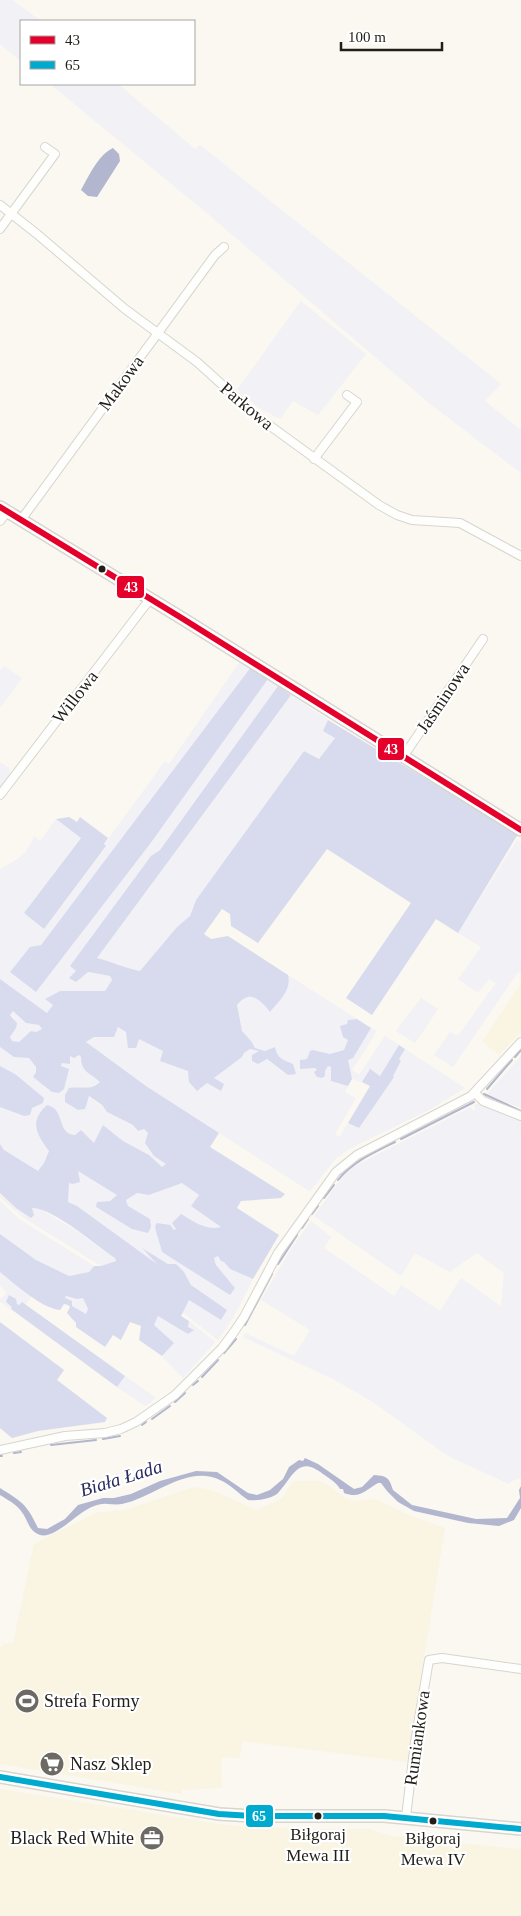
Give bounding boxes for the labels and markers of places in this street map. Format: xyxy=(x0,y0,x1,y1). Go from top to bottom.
unlabelled marker xyxy=(97,564,107,574)
sports icon: Strefa Formy xyxy=(14,1688,40,1714)
place label: Strefa Formy xyxy=(44,1691,139,1711)
supermarket icon: Nasz Sklep xyxy=(39,1751,65,1777)
place label: Nasz Sklep xyxy=(70,1754,151,1774)
marker: Biłgoraj Mewa III xyxy=(313,1811,323,1821)
marker: Biłgoraj Mewa IV xyxy=(428,1816,438,1826)
office icon: Black Red White xyxy=(139,1825,165,1851)
place label: Biłgoraj Mewa III xyxy=(286,1825,350,1865)
place label: Black Red White xyxy=(10,1828,134,1848)
place label: Biłgoraj Mewa IV xyxy=(401,1829,466,1869)

